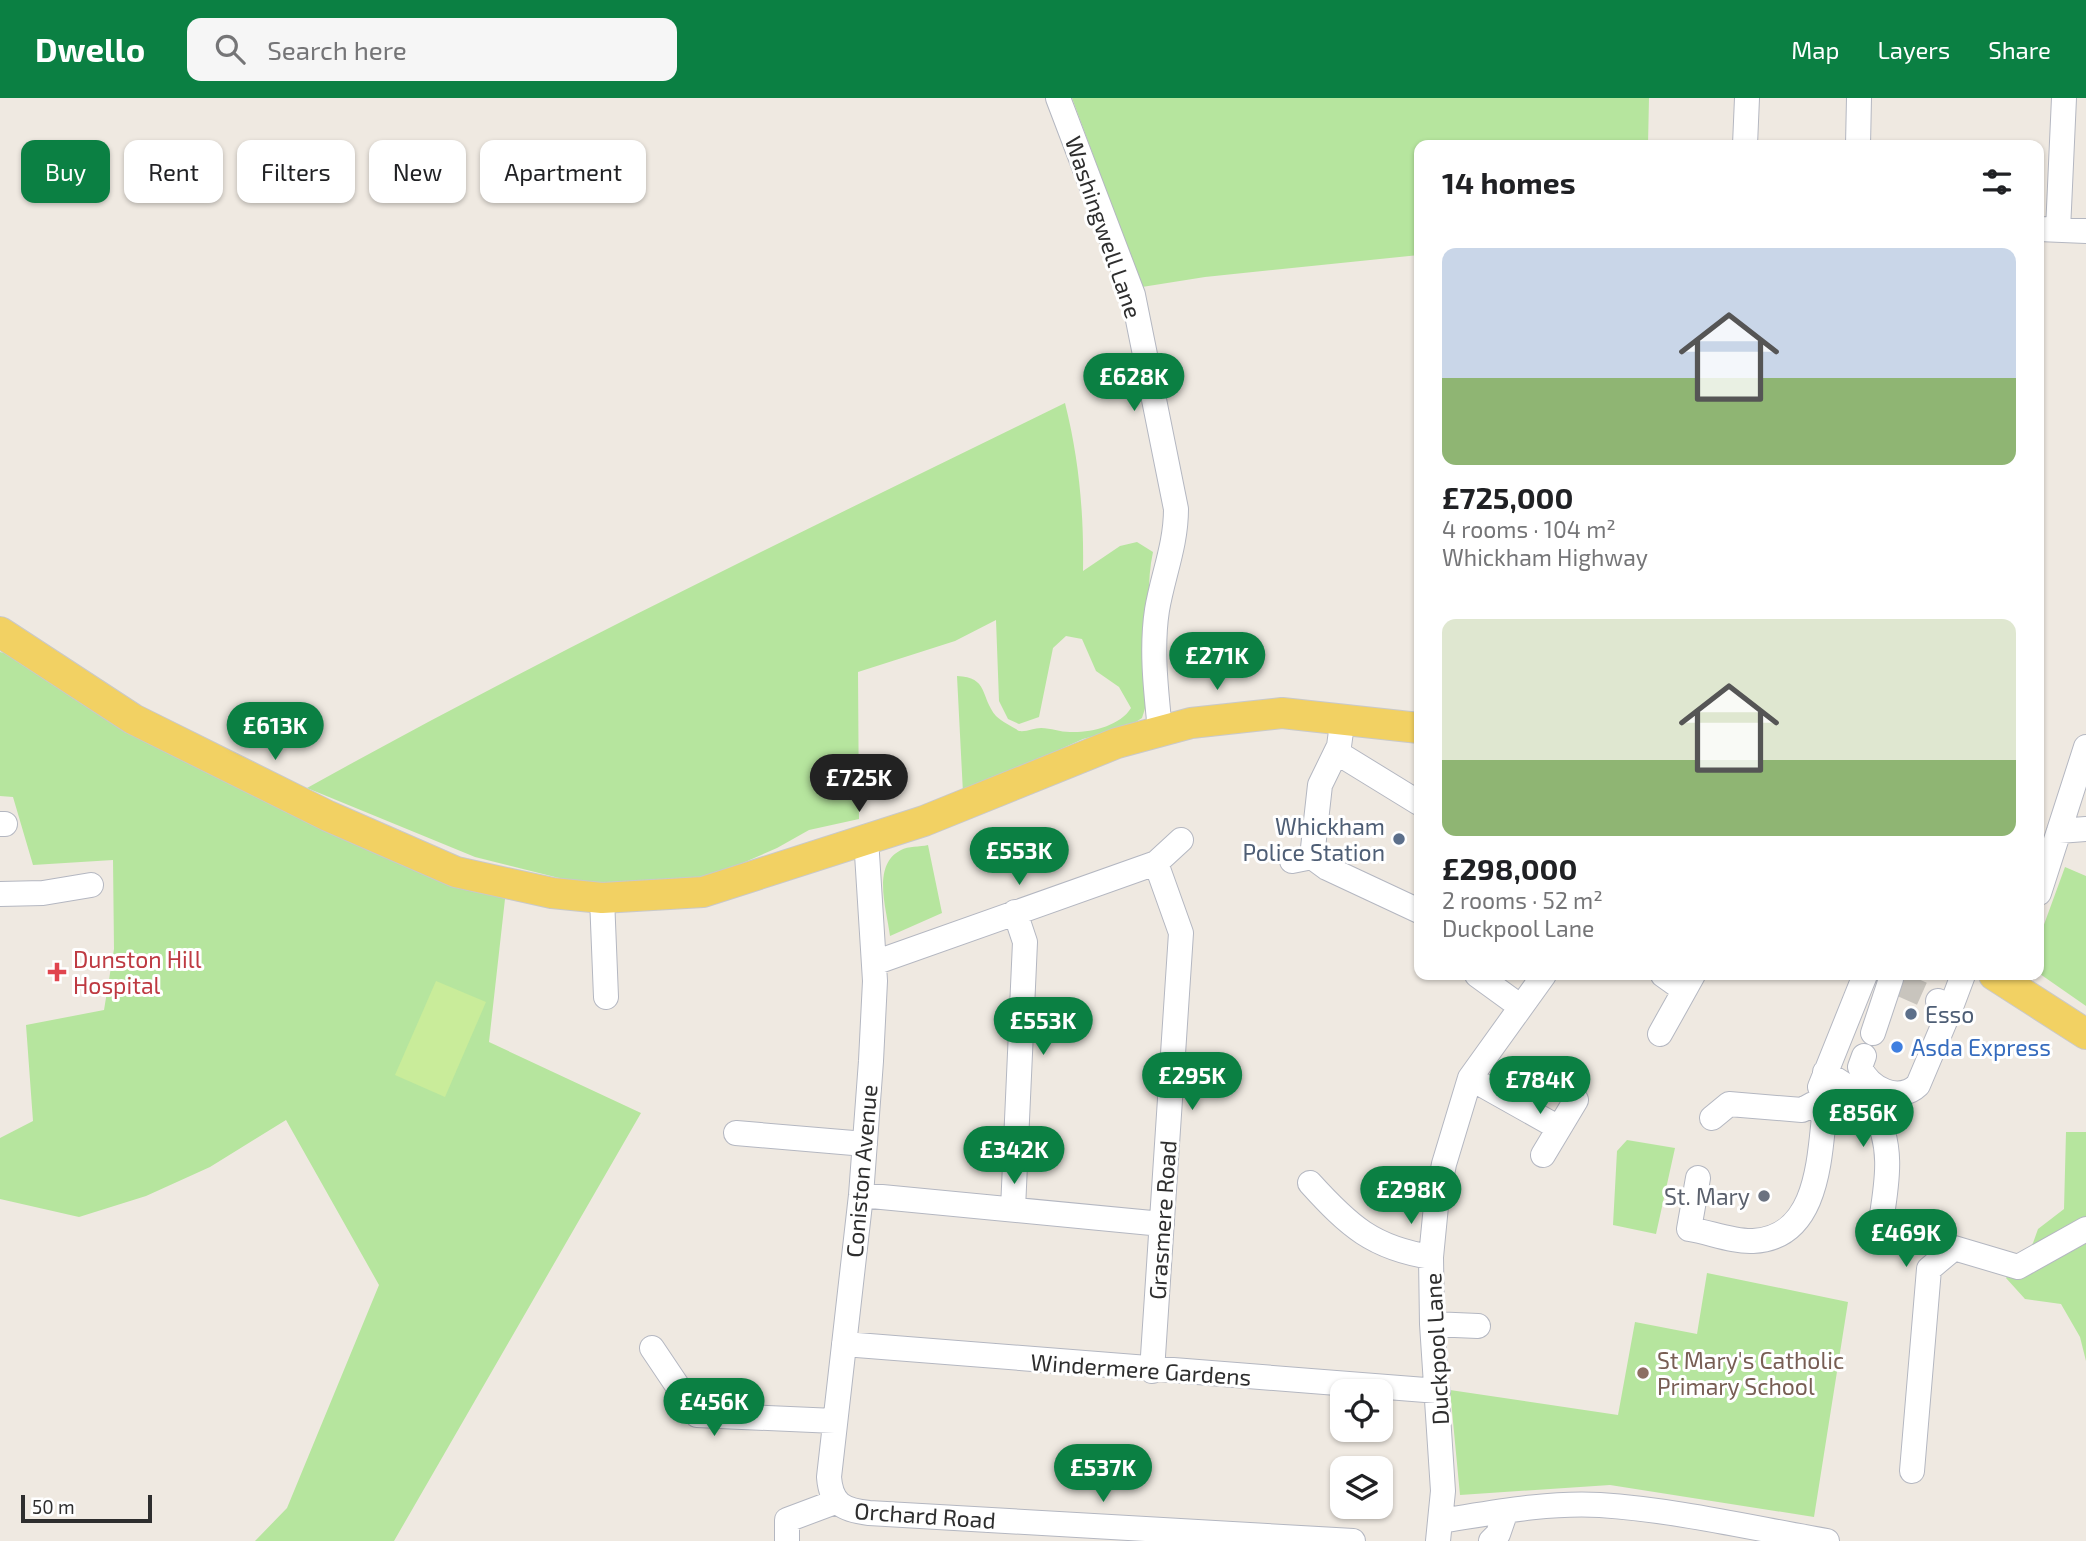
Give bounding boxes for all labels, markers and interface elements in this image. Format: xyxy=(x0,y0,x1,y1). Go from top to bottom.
search box xyxy=(187,18,677,81)
text: Dwello xyxy=(35,29,145,69)
icon: search xyxy=(211,30,249,68)
text: Search here xyxy=(267,34,407,65)
text: Map xyxy=(1791,35,1839,64)
text: Layers xyxy=(1877,35,1950,64)
text: Share xyxy=(1988,35,2051,64)
street label: Washingwell Lane xyxy=(1060,132,1148,322)
chip: Buy xyxy=(21,140,110,203)
chip: Rent xyxy=(124,140,223,203)
chip: Filters xyxy=(237,140,355,203)
chip: New xyxy=(369,140,466,203)
chip: Apartment xyxy=(480,140,646,203)
icon: filters xyxy=(1978,163,2016,201)
text: 14 homes xyxy=(1442,164,1576,200)
icon: home xyxy=(1666,294,1792,420)
pin: £628K xyxy=(1085,354,1183,413)
text: £628K xyxy=(1099,362,1169,390)
text: £725,000 xyxy=(1442,479,1573,515)
text: 4 rooms · 104 m² xyxy=(1442,515,1616,543)
text: Whickham Highway xyxy=(1442,543,1648,571)
pin: £271K xyxy=(1168,632,1266,692)
text: £271K xyxy=(1185,641,1249,669)
icon: home xyxy=(1666,665,1792,791)
pin: £613K xyxy=(226,702,324,762)
text: £613K xyxy=(243,711,307,739)
pin: £725K xyxy=(810,754,908,814)
text: £725K xyxy=(826,763,892,791)
place label: Whickham Police Station xyxy=(1242,812,1385,866)
pin: £553K xyxy=(970,828,1068,887)
marker: Whickham Police Station xyxy=(1391,831,1407,847)
text: £553K xyxy=(986,836,1052,864)
text: £298,000 xyxy=(1442,850,1577,886)
text: 2 rooms · 52 m² xyxy=(1442,886,1603,914)
text: Duckpool Lane xyxy=(1442,914,1594,942)
place label: Dunston Hill Hospital xyxy=(73,945,202,999)
marker: Dunston Hill Hospital xyxy=(47,962,67,982)
pin: £553K xyxy=(994,998,1092,1057)
place label: Esso xyxy=(1925,1000,1974,1028)
text: £553K xyxy=(1010,1006,1076,1034)
marker: Esso xyxy=(1903,1006,1919,1022)
place label: Asda Express xyxy=(1911,1033,2051,1061)
marker: Asda Express xyxy=(1889,1039,1905,1055)
pin: £295K xyxy=(1143,1052,1241,1112)
pin: £784K xyxy=(1491,1056,1589,1116)
text: £295K xyxy=(1158,1061,1226,1089)
text: £784K xyxy=(1505,1065,1575,1093)
street label: Coniston Avenue xyxy=(839,1083,883,1259)
pin: £856K xyxy=(1814,1090,1912,1149)
text: £856K xyxy=(1829,1098,1897,1126)
pin: £342K xyxy=(965,1126,1063,1186)
text: £342K xyxy=(979,1135,1049,1163)
street label: Grasmere Road xyxy=(1142,1139,1182,1301)
pin: £298K xyxy=(1362,1166,1460,1226)
text: £298K xyxy=(1376,1175,1446,1203)
place label: St. Mary xyxy=(1664,1182,1750,1210)
marker: St. Mary xyxy=(1756,1188,1772,1204)
pin: £469K xyxy=(1857,1210,1955,1269)
text: £469K xyxy=(1871,1218,1941,1246)
street label: Duckpool Lane xyxy=(1418,1272,1454,1426)
place label: St Mary's Catholic Primary School xyxy=(1657,1346,1844,1400)
street label: Windermere Gardens xyxy=(1030,1347,1252,1391)
marker: St Mary's Catholic Primary School xyxy=(1635,1365,1651,1381)
pin: £456K xyxy=(665,1378,763,1438)
map controls xyxy=(1330,1379,1393,1519)
button: locate xyxy=(1330,1379,1393,1442)
text: £456K xyxy=(680,1387,748,1415)
pin: £537K xyxy=(1054,1444,1152,1504)
text: £537K xyxy=(1070,1453,1136,1481)
button: layers xyxy=(1330,1456,1393,1519)
scale bar xyxy=(21,1492,152,1524)
text: 50 m xyxy=(32,1495,75,1518)
street label: Orchard Road xyxy=(853,1496,997,1534)

